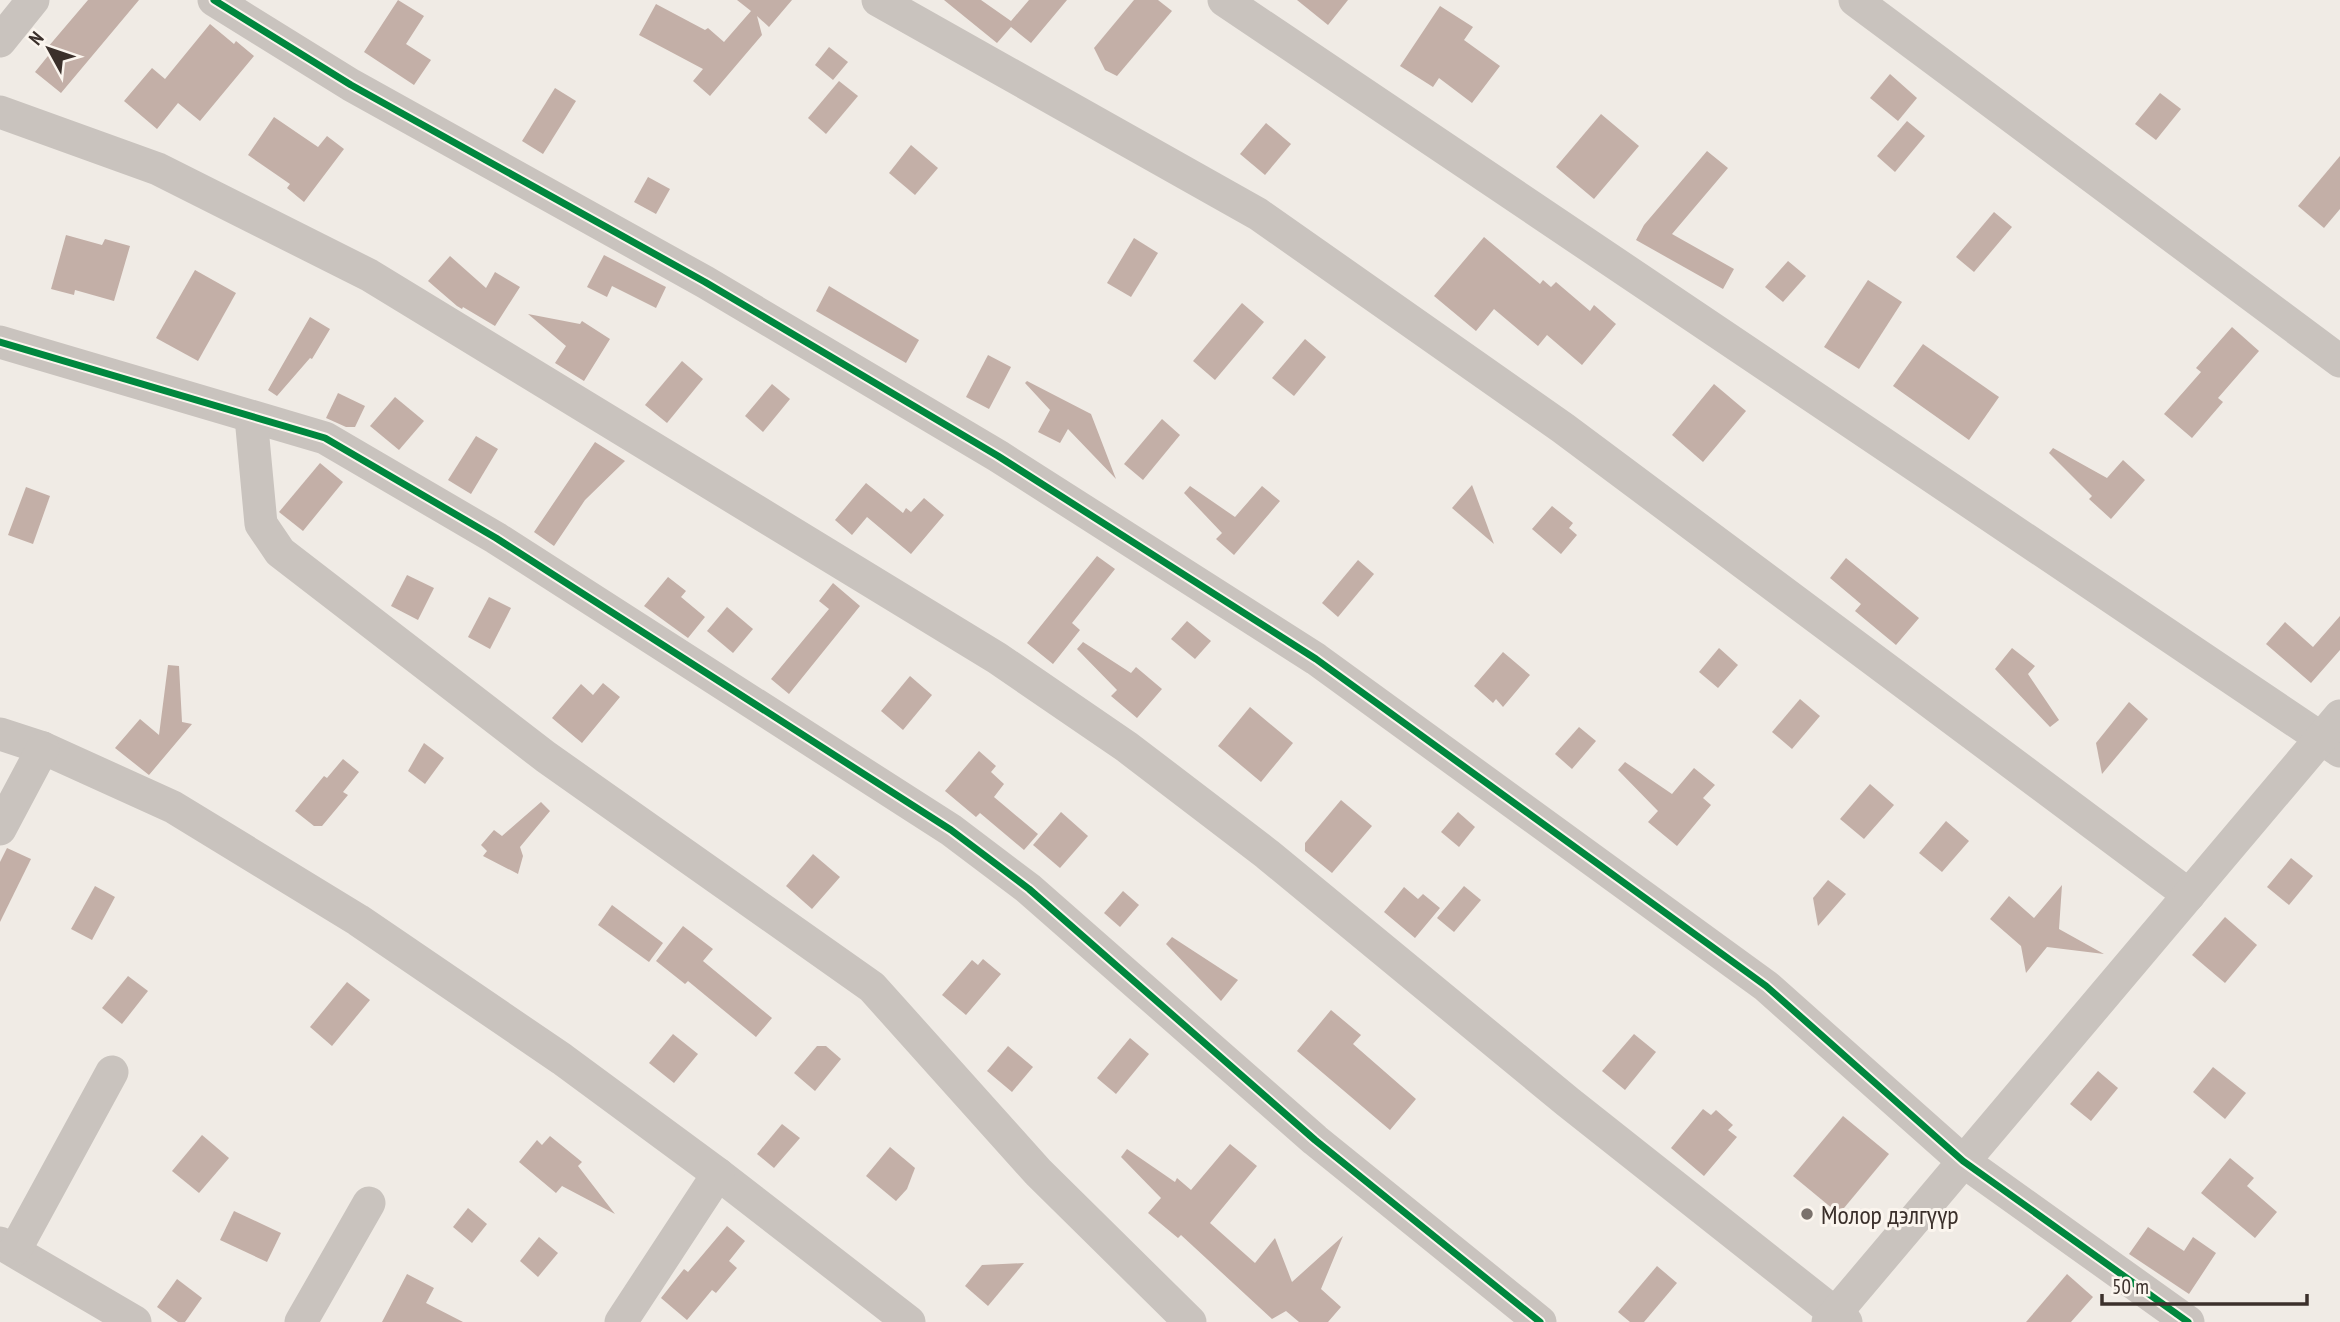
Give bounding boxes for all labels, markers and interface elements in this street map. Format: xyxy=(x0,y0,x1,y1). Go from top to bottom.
north arrow xyxy=(14,14,84,84)
text: N xyxy=(23,26,48,50)
place label: Молор дэлгүүр xyxy=(1821,1198,1959,1231)
marker: Молор дэлгүүр xyxy=(1799,1206,1815,1222)
scale bar xyxy=(2102,1262,2307,1306)
text: 50 m xyxy=(2112,1273,2149,1300)

